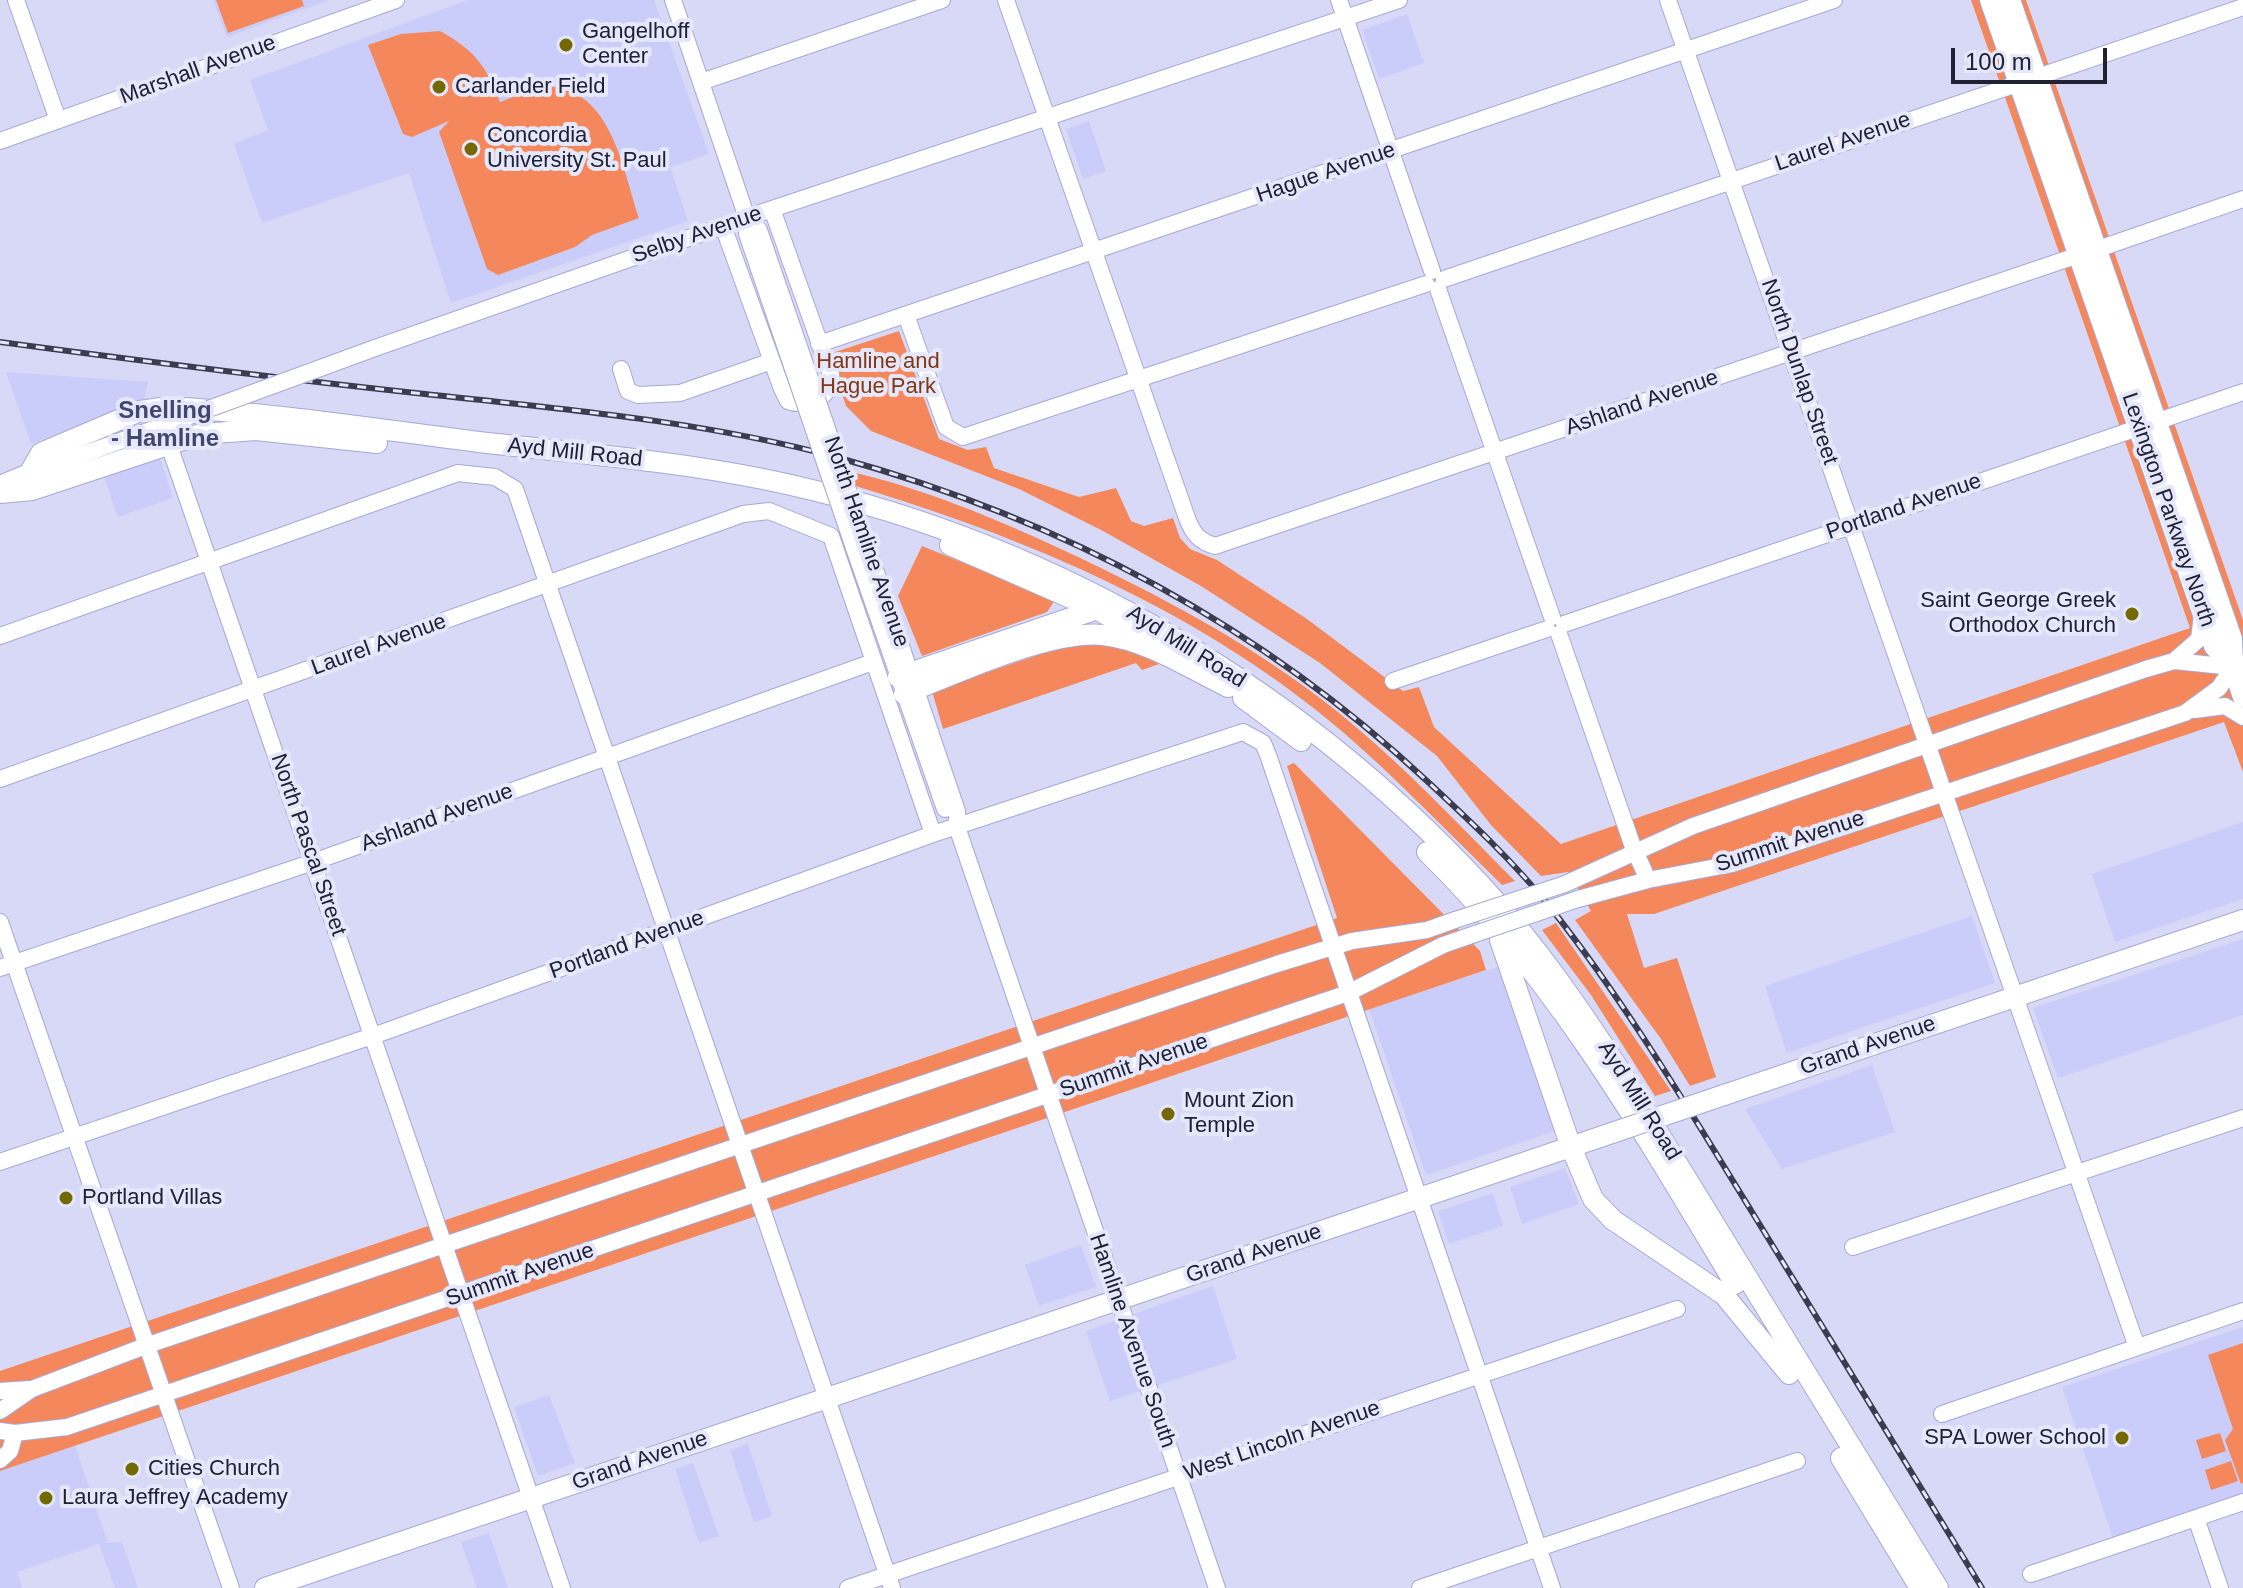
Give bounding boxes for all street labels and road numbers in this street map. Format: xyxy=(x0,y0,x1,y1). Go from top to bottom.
street label: Marshall Avenue xyxy=(117,30,279,110)
street label: Laurel Avenue xyxy=(1772,106,1914,178)
street label: Hague Avenue xyxy=(1253,137,1399,209)
street label: Selby Avenue xyxy=(629,200,765,270)
street label: North Dunlap Street xyxy=(1755,276,1843,468)
street label: Ashland Avenue xyxy=(1562,365,1722,441)
street label: Lexington Parkway North xyxy=(2116,390,2220,630)
street label: Ayd Mill Road xyxy=(506,433,644,473)
street label: North Hamline Avenue xyxy=(818,433,914,651)
street label: Portland Avenue xyxy=(1823,468,1985,546)
street label: Ayd Mill Road xyxy=(1122,600,1250,694)
street label: Laurel Avenue xyxy=(308,608,450,682)
street label: North Pascal Street xyxy=(264,751,352,939)
street label: Ashland Avenue xyxy=(357,778,517,858)
street label: Summit Avenue xyxy=(1712,806,1868,878)
street label: Portland Avenue xyxy=(546,905,708,985)
street label: Grand Avenue xyxy=(1797,1010,1939,1082)
street label: Summit Avenue xyxy=(1056,1028,1212,1104)
street label: Ayd Mill Road xyxy=(1592,1037,1686,1165)
street label: Grand Avenue xyxy=(1183,1218,1325,1290)
street label: Hamline Avenue South xyxy=(1083,1231,1181,1451)
street label: Summit Avenue xyxy=(442,1237,598,1313)
street label: West Lincoln Avenue xyxy=(1180,1395,1384,1487)
street label: Grand Avenue xyxy=(569,1425,711,1497)

